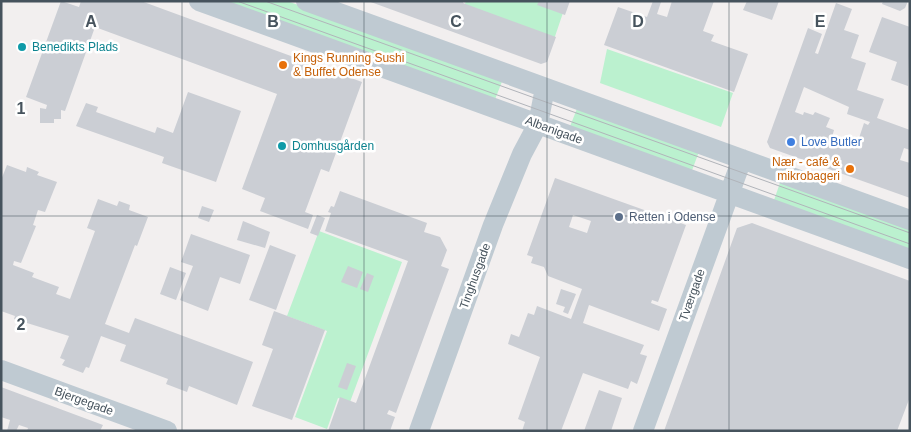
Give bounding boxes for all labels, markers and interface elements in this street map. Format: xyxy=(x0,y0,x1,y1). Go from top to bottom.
text: A xyxy=(85,13,97,30)
text: B xyxy=(267,13,279,30)
text: C xyxy=(450,13,462,30)
text: D xyxy=(632,13,644,30)
text: E xyxy=(815,13,826,30)
place label: Benedikts Plads xyxy=(32,40,118,54)
marker: Benedikts Plads xyxy=(16,41,28,53)
place label: Kings Running Sushi & Buffet Odense xyxy=(293,51,404,79)
marker: Kings Running Sushi & Buffet Odense xyxy=(277,59,289,71)
text: 1 xyxy=(17,100,26,117)
street label: Albanigade xyxy=(523,113,585,147)
place label: Love Butler xyxy=(801,135,862,149)
marker: Love Butler xyxy=(785,136,797,148)
place label: Domhusgården xyxy=(292,139,374,153)
marker: Domhusgården xyxy=(276,140,288,152)
place label: Nær - café & mikrobageri xyxy=(772,155,840,183)
marker: Nær - café & mikrobageri xyxy=(844,163,856,175)
place label: Retten i Odense xyxy=(629,210,716,224)
marker: Retten i Odense xyxy=(613,211,625,223)
street label: Tinghusgade xyxy=(457,241,493,311)
street label: Tværgade xyxy=(676,267,708,323)
text: 2 xyxy=(17,316,26,333)
street label: Bjergegade xyxy=(53,384,116,418)

